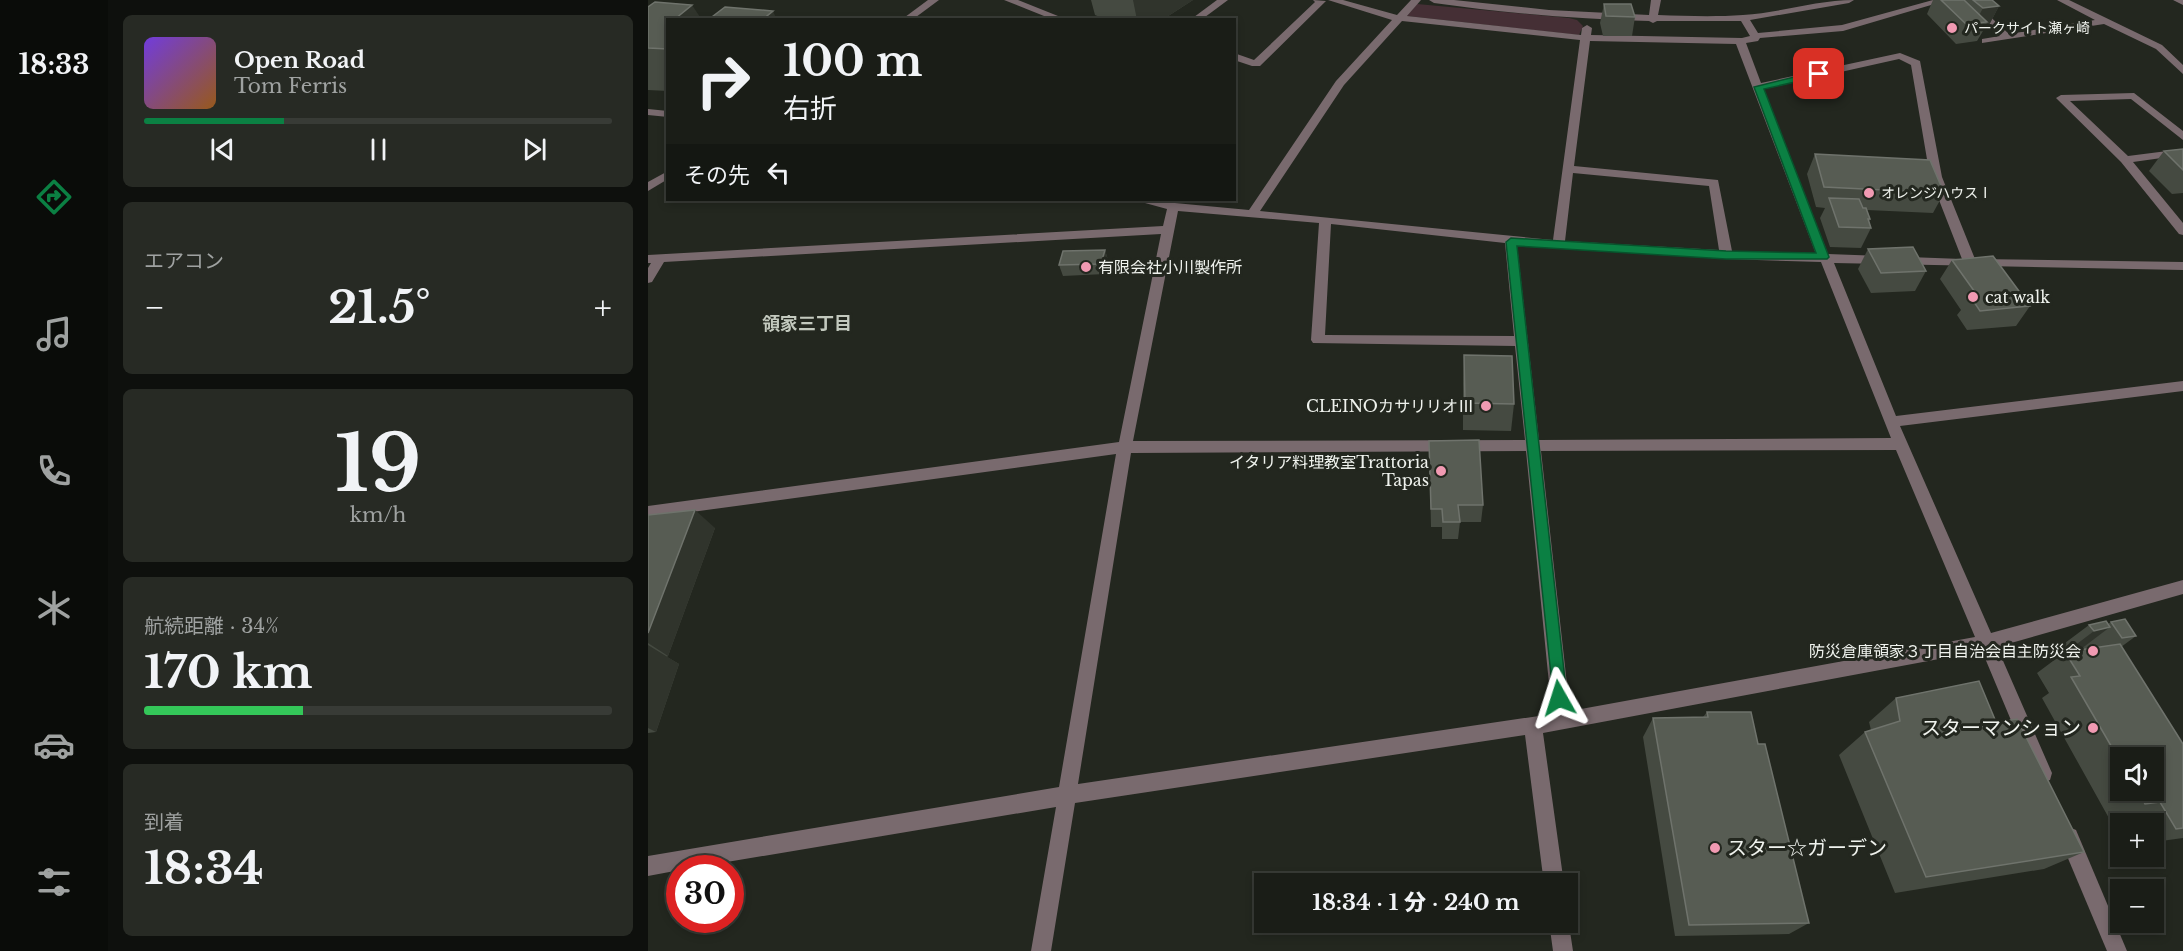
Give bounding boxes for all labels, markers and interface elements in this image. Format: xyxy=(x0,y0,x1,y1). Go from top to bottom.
place label: パークサイト瀬ヶ崎 xyxy=(1964,19,2090,37)
marker: パークサイト瀬ヶ崎 xyxy=(1945,21,1959,35)
text: 100 m xyxy=(783,35,922,87)
icon: right xyxy=(684,42,762,120)
text: Open Road xyxy=(234,47,365,74)
text: 18:33 xyxy=(19,48,89,81)
pin xyxy=(1793,48,1844,99)
icon: arrive xyxy=(1802,57,1835,90)
text: Tom Ferris xyxy=(234,74,347,98)
text: 右折 xyxy=(783,92,837,125)
icon: previous xyxy=(206,133,239,166)
icon: pause xyxy=(362,133,395,166)
icon: next xyxy=(518,133,551,166)
icon: left xyxy=(762,156,795,189)
text: その先 xyxy=(684,162,750,189)
icon: directions xyxy=(33,176,75,218)
place label: オレンジハウスⅠ xyxy=(1881,184,1992,202)
marker: オレンジハウスⅠ xyxy=(1862,186,1876,200)
text: エアコン xyxy=(144,249,224,273)
place label: 有限会社小川製作所 xyxy=(1098,257,1242,277)
marker: 有限会社小川製作所 xyxy=(1079,260,1093,274)
text: 21.5° xyxy=(328,279,431,335)
text: − xyxy=(144,287,165,328)
text: + xyxy=(594,287,612,328)
place label: cat walk xyxy=(1985,287,2050,307)
marker: cat walk xyxy=(1966,290,1980,304)
icon: music xyxy=(33,313,75,355)
district label: 領家三丁目 xyxy=(762,313,852,335)
place label: CLEINOカサリリオⅢ xyxy=(1306,396,1474,416)
marker: CLEINOカサリリオⅢ xyxy=(1479,399,1493,413)
text: 19 xyxy=(335,415,421,512)
icon: phone xyxy=(33,450,75,492)
place label: イタリア料理教室Trattoria Tapas xyxy=(1229,452,1429,490)
marker: イタリア料理教室Trattoria Tapas xyxy=(1434,464,1448,478)
text: km/h xyxy=(350,503,406,527)
icon: climate xyxy=(33,587,75,629)
text: 航続距離 · 34% xyxy=(144,614,279,638)
place label: 防災倉庫領家３丁目自治会自主防災会 xyxy=(1809,641,2081,661)
text: 170 km xyxy=(144,644,312,700)
marker: 防災倉庫領家３丁目自治会自主防災会 xyxy=(2086,644,2100,658)
position arrow xyxy=(1527,666,1591,730)
place label: スターマンション xyxy=(1921,716,2081,740)
marker: スターマンション xyxy=(2086,721,2100,735)
icon: car xyxy=(33,724,75,766)
map controls xyxy=(2110,747,2164,933)
button: sound xyxy=(2110,747,2164,801)
text: 到着 xyxy=(144,810,184,834)
button: + xyxy=(2110,813,2164,867)
place label: スター☆ガーデン xyxy=(1727,836,1887,860)
text: 18:34 xyxy=(144,840,264,896)
marker: スター☆ガーデン xyxy=(1708,841,1722,855)
speed limit sign: 30 xyxy=(666,855,744,933)
icon: filters xyxy=(33,861,75,903)
button: − xyxy=(2110,879,2164,933)
text: 18:34 · 1 分 · 240 m xyxy=(1312,889,1520,916)

